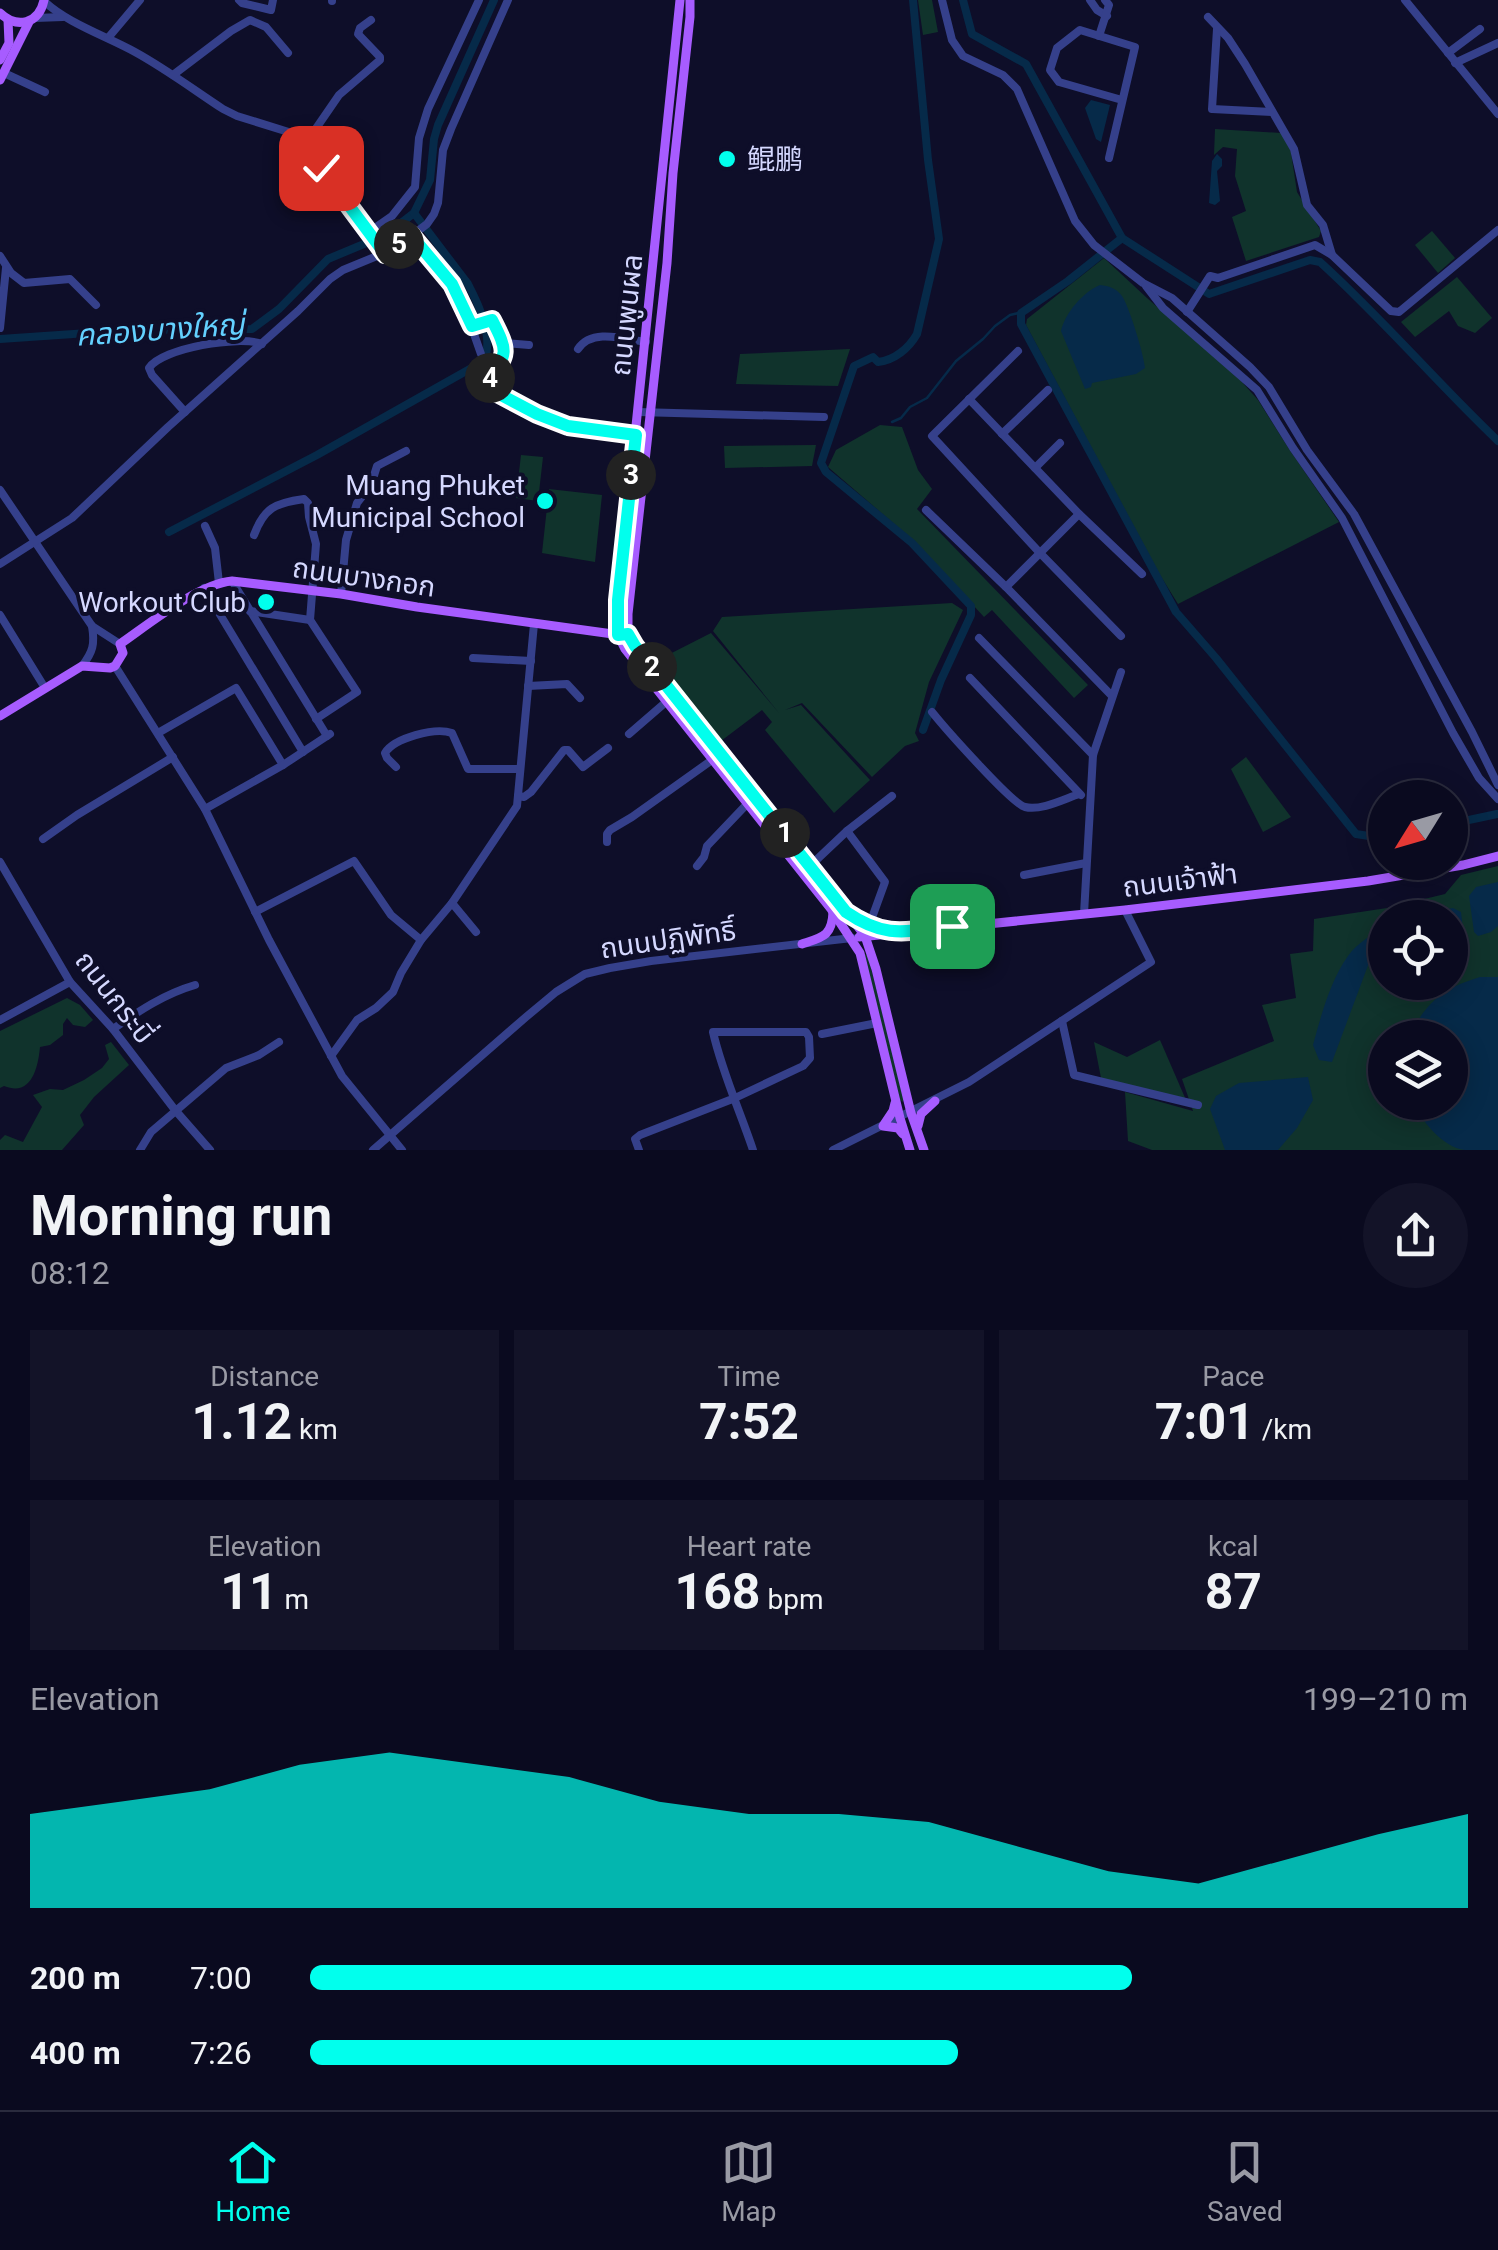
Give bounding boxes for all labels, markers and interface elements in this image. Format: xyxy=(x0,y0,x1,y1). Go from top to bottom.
pin xyxy=(279,126,364,211)
icon: check xyxy=(294,141,349,196)
place label: 鲲鹏 xyxy=(747,143,803,176)
marker: 鲲鹏 xyxy=(716,148,738,170)
pin: 5 xyxy=(374,219,424,269)
text: 5 xyxy=(391,227,407,260)
street label: ถนนพูนผล xyxy=(604,253,650,378)
water label: คลองบางใหญ่ xyxy=(75,306,249,353)
pin: 4 xyxy=(465,353,515,403)
text: 4 xyxy=(482,361,498,394)
pin: 3 xyxy=(606,450,656,500)
text: 3 xyxy=(623,458,639,491)
place label: Muang Phuket Municipal School xyxy=(311,469,525,534)
marker: Muang Phuket Municipal School xyxy=(534,490,556,512)
street label: ถนนบางกอก xyxy=(290,551,438,604)
place label: Workout Club xyxy=(78,586,246,619)
marker: Workout Club xyxy=(255,591,277,613)
pin: 2 xyxy=(627,642,677,692)
text: 2 xyxy=(644,650,660,683)
north arrow xyxy=(1368,780,1468,880)
map controls xyxy=(1368,780,1468,1120)
pin: 1 xyxy=(760,808,810,858)
text: 1 xyxy=(777,816,793,849)
street label: ถนนเจ้าฟ้า xyxy=(1121,857,1239,904)
pin xyxy=(910,884,995,969)
icon: arrive xyxy=(925,899,980,954)
button: locate xyxy=(1368,900,1468,1000)
street label: ถนนปฏิพัทธิ์ xyxy=(598,914,739,965)
street label: ถนนกระบี่ xyxy=(68,943,163,1050)
button: layers xyxy=(1368,1020,1468,1120)
button: share xyxy=(1363,1183,1468,1288)
text: Morning run xyxy=(30,1184,332,1248)
text: 08:12 xyxy=(30,1254,110,1292)
text: Distance xyxy=(210,1360,319,1393)
text: Time xyxy=(718,1360,780,1393)
text: Pace xyxy=(1202,1360,1264,1393)
text: 1.12 xyxy=(192,1393,292,1451)
text: 7:52 xyxy=(699,1393,799,1451)
text: 7:01 xyxy=(1155,1393,1255,1451)
text: km xyxy=(292,1413,338,1446)
text: /km xyxy=(1255,1413,1312,1446)
text: Elevation xyxy=(208,1530,321,1563)
text: Heart rate xyxy=(687,1530,811,1563)
text: kcal xyxy=(1208,1530,1259,1563)
text: 11 xyxy=(220,1563,278,1621)
text: 168 xyxy=(674,1563,761,1621)
text: 87 xyxy=(1205,1563,1262,1621)
text: m xyxy=(278,1583,309,1616)
text: bpm xyxy=(761,1583,824,1616)
text: Elevation xyxy=(30,1680,160,1718)
text: 199–210 m xyxy=(1303,1680,1468,1718)
text: 200 m xyxy=(30,1959,121,1997)
text: 7:00 xyxy=(190,1959,252,1997)
text: 400 m xyxy=(30,2034,121,2072)
text: 7:26 xyxy=(190,2034,252,2072)
tab: Home xyxy=(215,2135,291,2228)
tab: Map xyxy=(721,2135,777,2228)
tab: Saved xyxy=(1207,2135,1283,2228)

